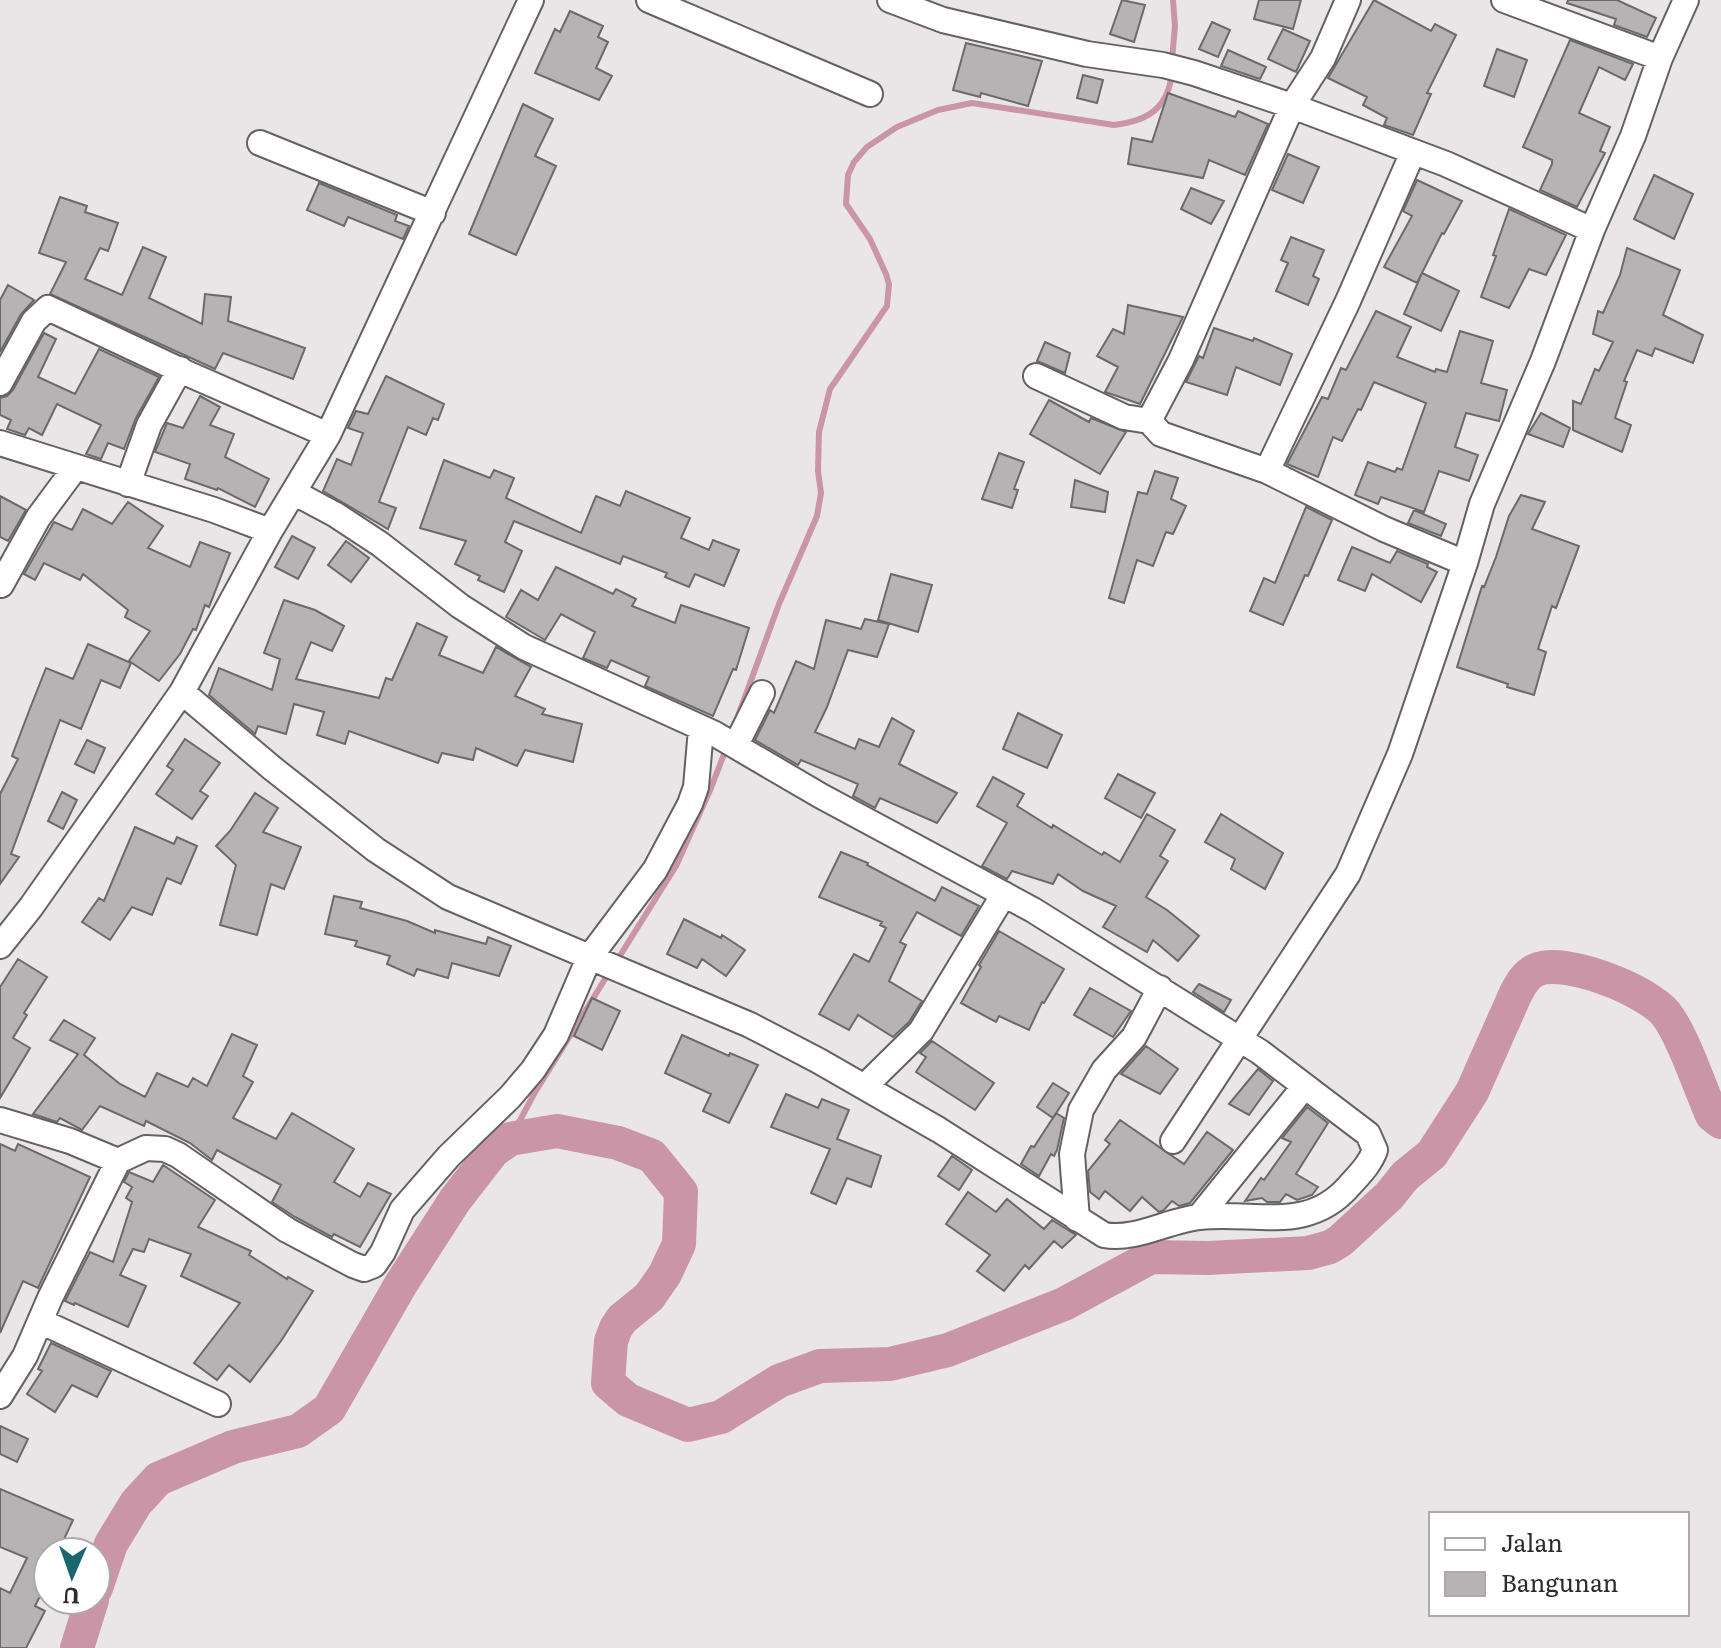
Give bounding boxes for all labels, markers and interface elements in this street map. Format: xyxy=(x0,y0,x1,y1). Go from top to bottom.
legend xyxy=(1429,1512,1689,1616)
text: Jalan xyxy=(1501,1524,1563,1559)
north arrow xyxy=(32,1536,112,1616)
text: Bangunan xyxy=(1501,1564,1619,1599)
text: U xyxy=(62,1581,80,1614)

